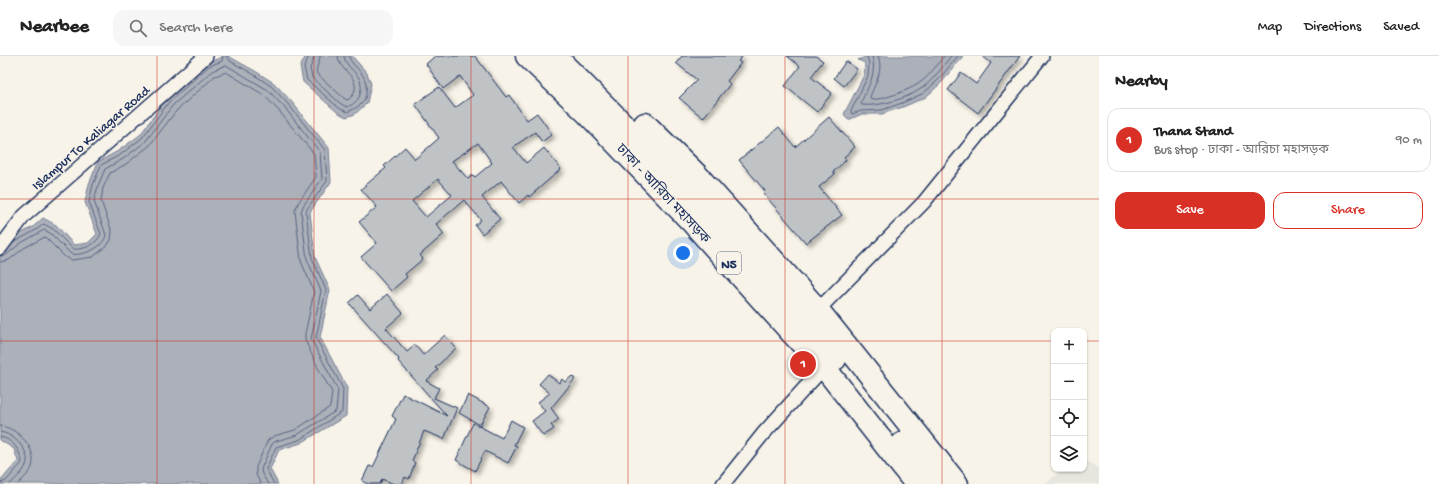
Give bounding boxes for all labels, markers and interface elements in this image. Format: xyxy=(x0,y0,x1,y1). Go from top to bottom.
search box xyxy=(113,10,393,46)
text: Nearbee xyxy=(20,16,89,39)
icon: search xyxy=(127,17,149,39)
text: Search here xyxy=(159,19,233,37)
text: Map xyxy=(1258,19,1282,36)
text: Directions xyxy=(1304,19,1361,36)
text: Saved xyxy=(1383,19,1419,36)
text: Nearby xyxy=(1115,72,1168,92)
street label: Islampur To Kaliagar Road xyxy=(29,82,156,195)
text: Thana Stand xyxy=(1154,123,1233,141)
text: 1 xyxy=(1126,133,1132,148)
text: 90 m xyxy=(1396,133,1422,148)
street label: ঢাকা - আরিচা মহাসড়ক xyxy=(611,139,715,249)
text: Bus stop · ঢাকা - আরিচা মহাসড়ক xyxy=(1154,143,1329,158)
button: Save xyxy=(1115,192,1265,229)
button: Share xyxy=(1273,192,1423,229)
your location xyxy=(673,243,693,263)
road number: N5 xyxy=(717,252,741,274)
map controls xyxy=(1051,328,1087,472)
button: + xyxy=(1051,328,1087,364)
pin: 1 xyxy=(790,349,816,379)
button: − xyxy=(1051,364,1087,400)
button: locate xyxy=(1051,400,1087,436)
button: layers xyxy=(1051,436,1087,472)

